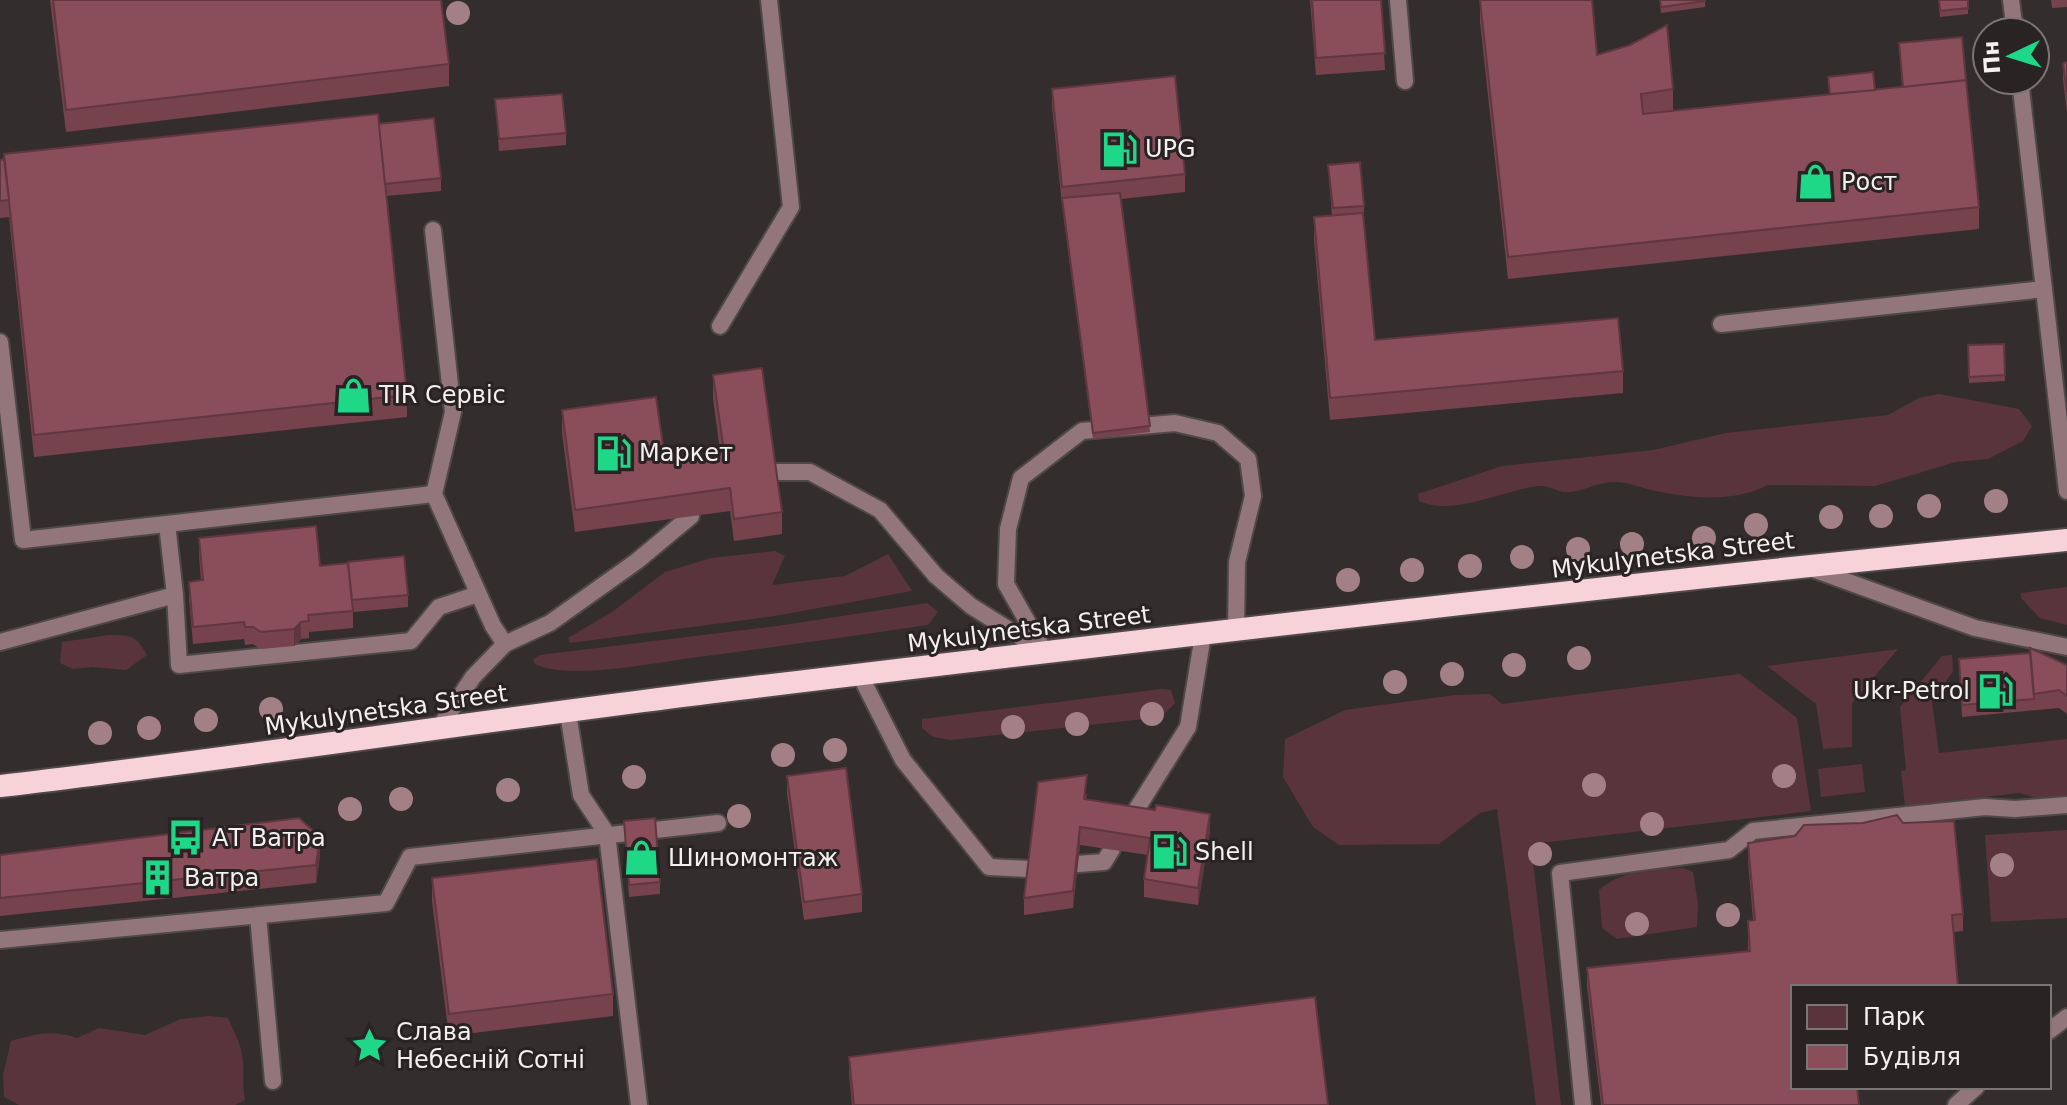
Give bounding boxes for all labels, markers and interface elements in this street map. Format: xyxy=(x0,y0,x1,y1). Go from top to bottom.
north arrow xyxy=(1971,16,2051,96)
text: Пн xyxy=(1978,40,2005,75)
fuel station icon: UPG xyxy=(1100,130,1138,168)
place label: UPG xyxy=(1145,135,1196,163)
shop icon: Рост xyxy=(1796,163,1834,201)
place label: Рост xyxy=(1841,168,1897,196)
shop icon: TIR Сервіс xyxy=(334,376,372,414)
place label: TIR Сервіс xyxy=(378,381,506,409)
fuel station icon: Маркет xyxy=(594,434,632,472)
place label: Маркет xyxy=(639,439,733,467)
street label: Mykulynetska Street xyxy=(1550,526,1796,584)
street label: Mykulynetska Street xyxy=(906,600,1152,658)
fuel station icon: Ukr-Petrol xyxy=(1977,672,2015,710)
place label: Ukr-Petrol xyxy=(1853,677,1970,705)
street label: Mykulynetska Street xyxy=(263,679,509,741)
bus stop icon: АТ Ватра xyxy=(167,819,205,857)
place label: АТ Ватра xyxy=(212,824,326,852)
fuel station icon: Shell xyxy=(1150,833,1188,871)
place label: Shell xyxy=(1195,838,1254,866)
shop icon: Шиномонтаж xyxy=(623,839,661,877)
place label: Шиномонтаж xyxy=(668,844,838,872)
building icon: Ватра xyxy=(139,859,177,897)
place label: Ватра xyxy=(184,864,259,892)
legend xyxy=(1791,985,2051,1089)
text: Парк xyxy=(1863,1003,1925,1031)
place label: Слава Небесній Сотні xyxy=(396,1018,585,1074)
place icon: Слава Небесній Сотні xyxy=(351,1027,389,1065)
text: Будівля xyxy=(1863,1043,1961,1071)

